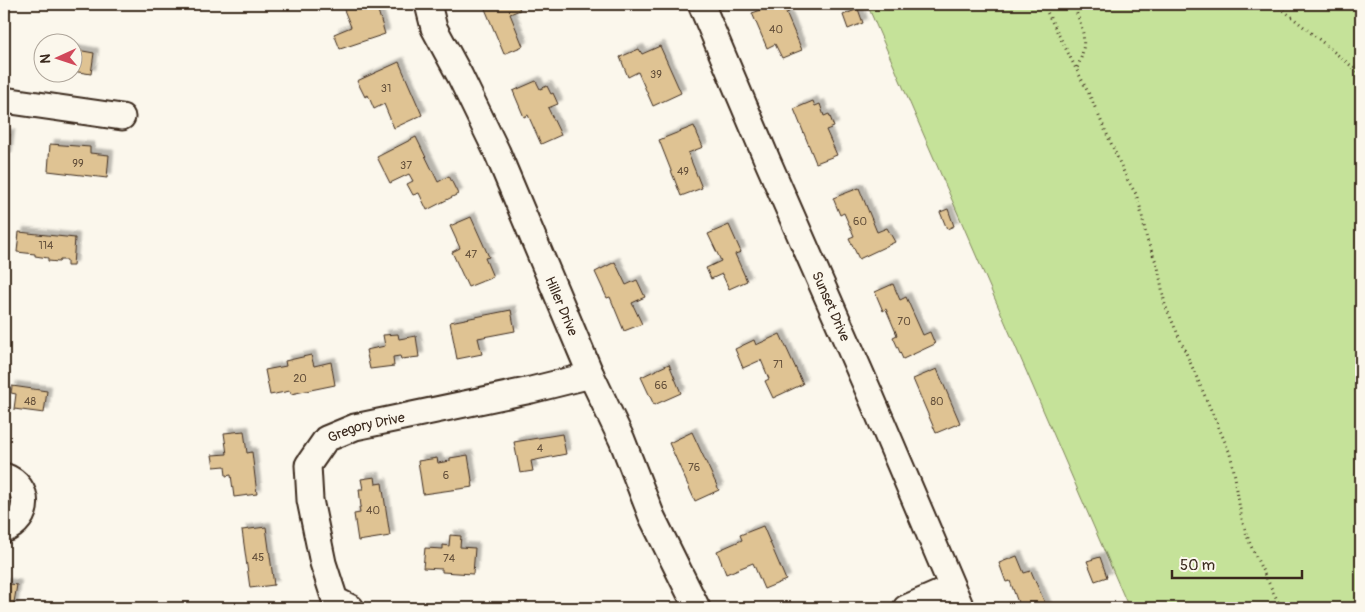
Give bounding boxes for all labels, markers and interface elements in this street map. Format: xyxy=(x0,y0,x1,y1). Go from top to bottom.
house number: 40 xyxy=(769,23,783,36)
north arrow xyxy=(32,32,82,82)
text: N xyxy=(37,53,54,64)
house number: 39 xyxy=(650,68,662,81)
house number: 31 xyxy=(381,82,391,95)
house number: 99 xyxy=(72,157,84,170)
house number: 37 xyxy=(400,159,412,172)
house number: 49 xyxy=(677,165,689,178)
house number: 60 xyxy=(853,215,867,228)
house number: 114 xyxy=(39,239,54,252)
house number: 47 xyxy=(465,248,477,261)
street label: Sunset Drive xyxy=(808,268,854,344)
street label: Hiller Drive xyxy=(542,274,582,338)
house number: 70 xyxy=(897,315,911,328)
house number: 71 xyxy=(773,358,783,371)
house number: 20 xyxy=(293,372,307,385)
house number: 66 xyxy=(655,379,667,392)
house number: 48 xyxy=(24,395,36,408)
house number: 80 xyxy=(930,395,944,408)
street label: Gregory Drive xyxy=(325,408,406,446)
house number: 4 xyxy=(537,442,544,455)
house number: 76 xyxy=(688,461,700,474)
house number: 6 xyxy=(443,469,449,482)
house number: 40 xyxy=(366,504,380,517)
scale bar xyxy=(1172,547,1302,579)
house number: 45 xyxy=(252,551,264,564)
house number: 74 xyxy=(443,552,456,565)
text: 50 m xyxy=(1180,556,1215,575)

